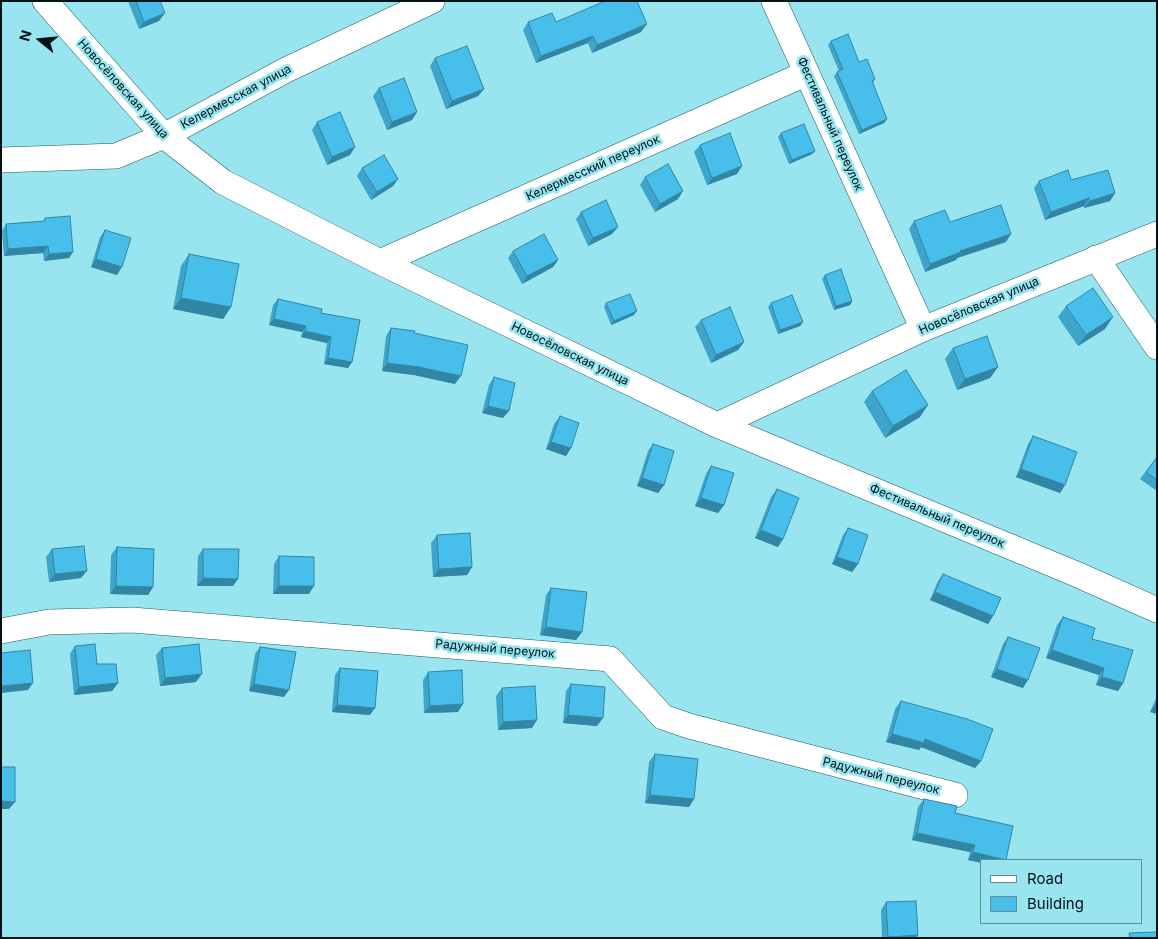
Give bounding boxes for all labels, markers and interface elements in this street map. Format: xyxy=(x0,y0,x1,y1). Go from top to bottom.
north arrow xyxy=(15,15,65,65)
text: N xyxy=(15,28,35,43)
street label: Новосёловская улица xyxy=(74,36,172,142)
street label: Фестивальный переулок xyxy=(794,55,866,193)
street label: Келермесская улица xyxy=(178,62,294,132)
street label: Келермесский переулок xyxy=(524,132,662,204)
street label: Новосёловская улица xyxy=(917,274,1041,338)
street label: Новосёловская улица xyxy=(509,319,631,389)
street label: Фестивальный переулок xyxy=(867,481,1007,551)
street label: Радужный переулок xyxy=(435,637,555,661)
street label: Радужный переулок xyxy=(821,755,941,797)
legend xyxy=(980,859,1143,924)
text: Road xyxy=(1027,869,1063,888)
text: Building xyxy=(1027,894,1084,913)

